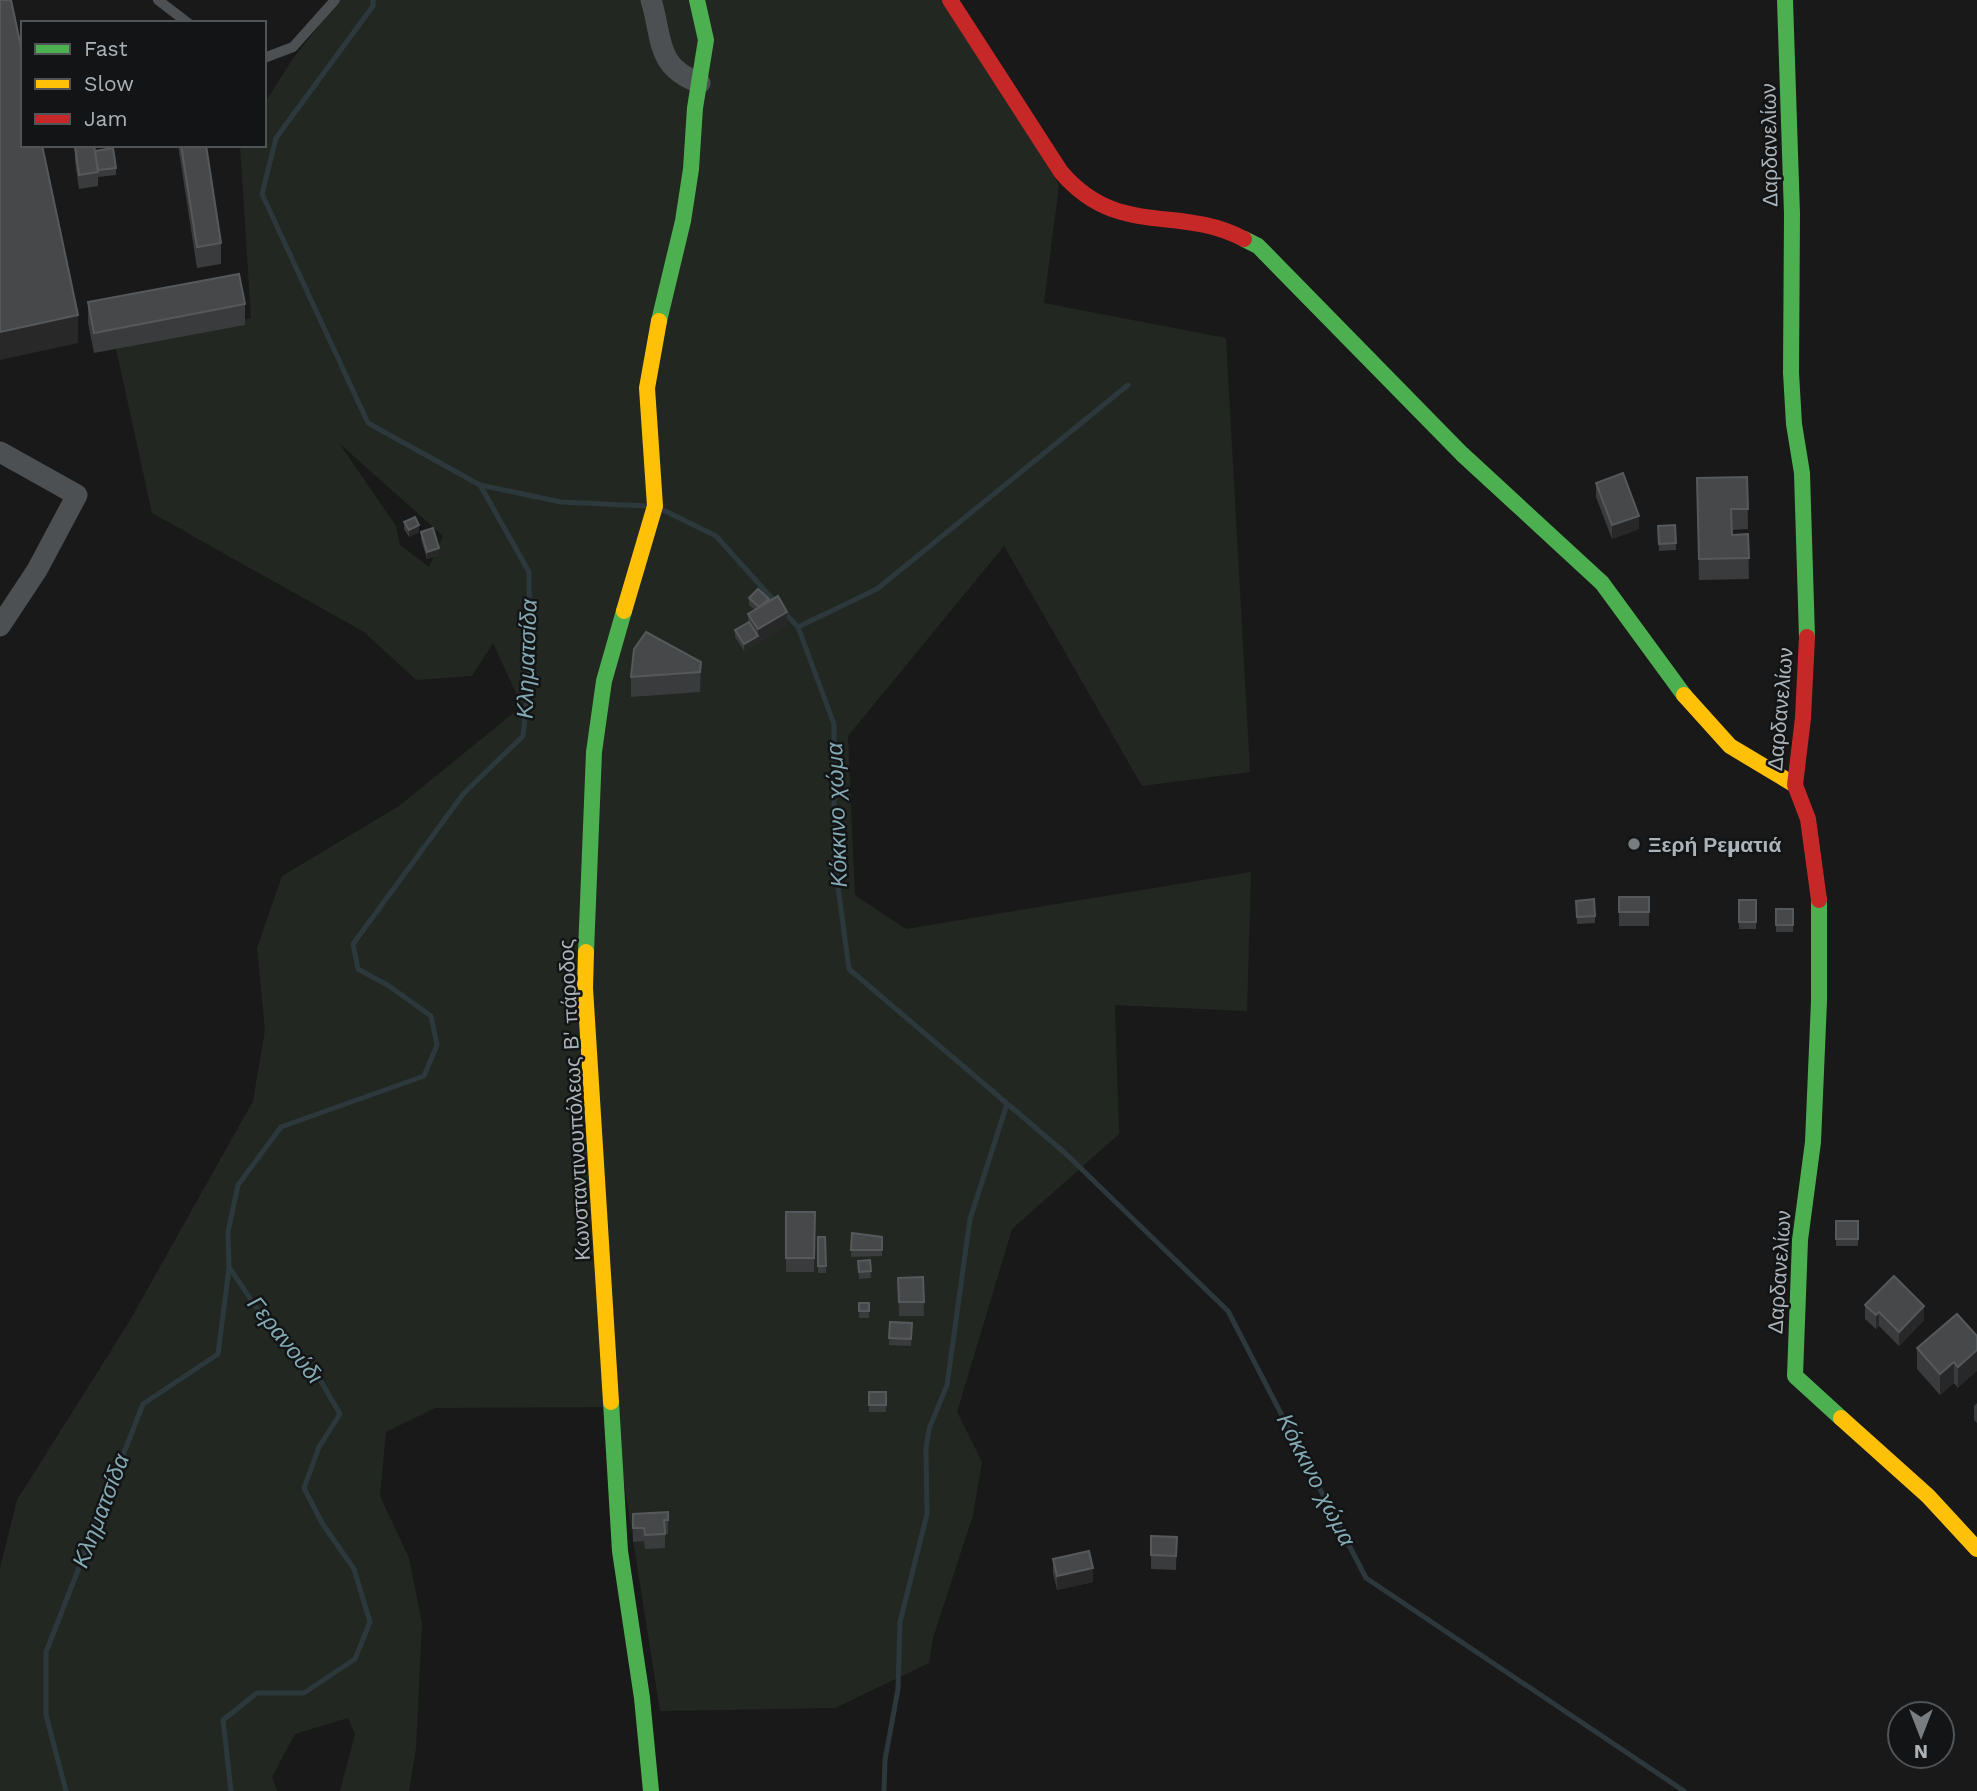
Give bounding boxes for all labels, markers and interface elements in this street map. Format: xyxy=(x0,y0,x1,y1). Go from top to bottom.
legend xyxy=(21,21,266,147)
text: Fast xyxy=(84,36,128,61)
text: Slow xyxy=(84,71,134,96)
street label: Δαρδανελίων xyxy=(1755,83,1783,207)
text: Jam xyxy=(84,106,127,131)
water label: Κληματσίδα xyxy=(511,598,543,719)
street label: Δαρδανελίων xyxy=(1762,646,1798,772)
water label: Κόκκινο χώμα xyxy=(821,741,853,888)
place label: Ξερή Ρεματιά xyxy=(1648,832,1781,857)
marker: Ξερή Ρεματιά xyxy=(1626,836,1642,852)
street label: Κωνσταντινουπόλεως Β' πάροδος xyxy=(553,939,595,1261)
street label: Δαρδανελίων xyxy=(1762,1209,1796,1335)
water label: Γερανούδι xyxy=(242,1291,328,1389)
water label: Κόκκινο χώμα xyxy=(1271,1409,1361,1552)
water label: Κληματσίδα xyxy=(67,1449,135,1572)
north arrow xyxy=(1886,1700,1956,1770)
text: N xyxy=(1914,1740,1928,1763)

